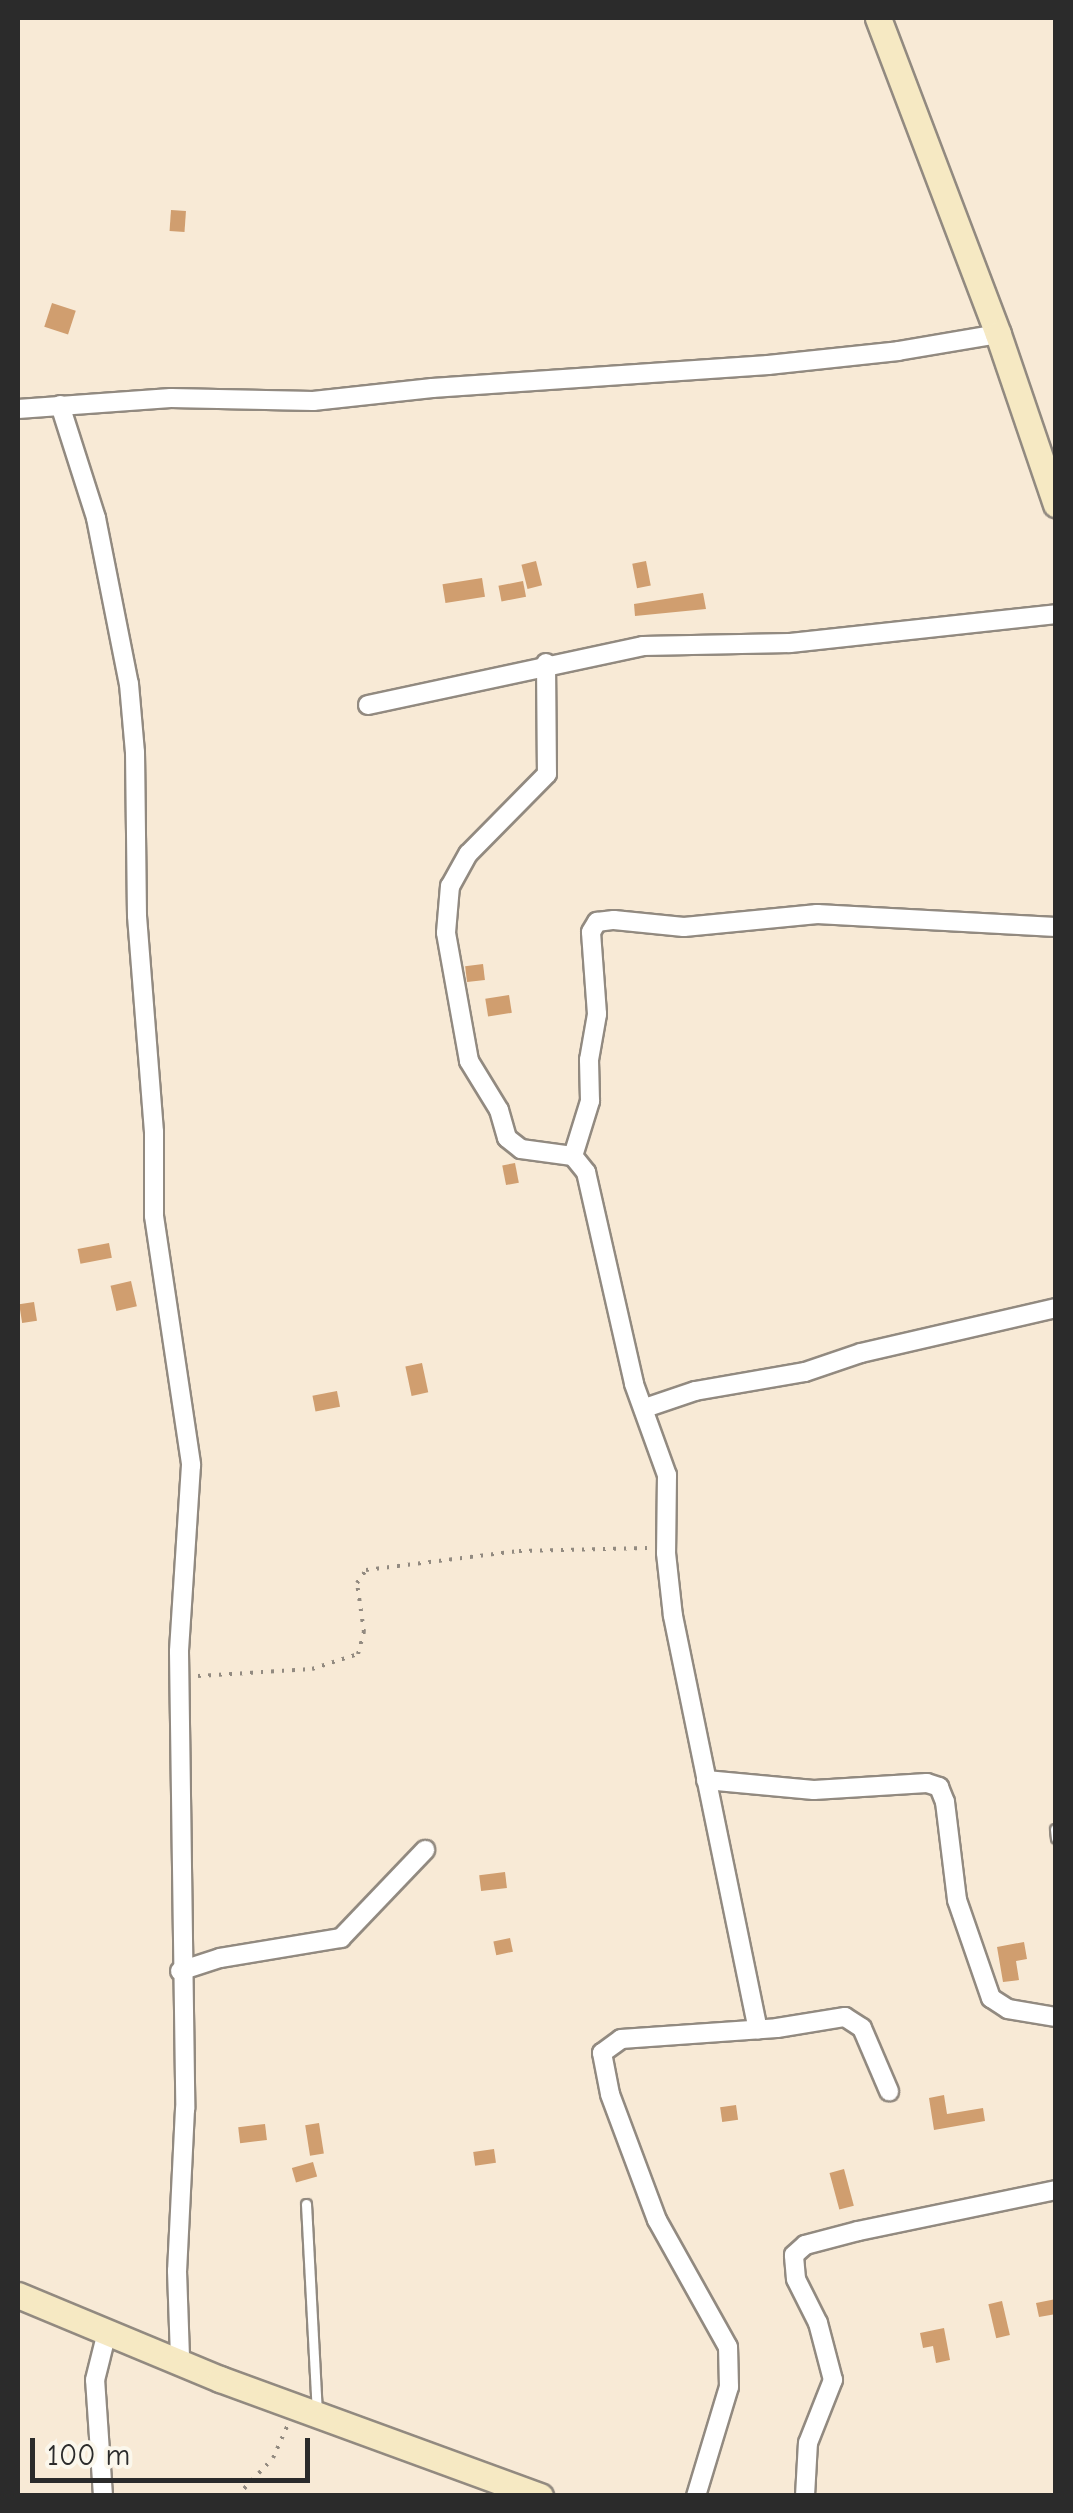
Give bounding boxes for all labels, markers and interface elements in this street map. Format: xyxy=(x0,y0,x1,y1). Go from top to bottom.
scale bar xyxy=(35,2418,315,2480)
text: 100 m xyxy=(47,2438,130,2473)

